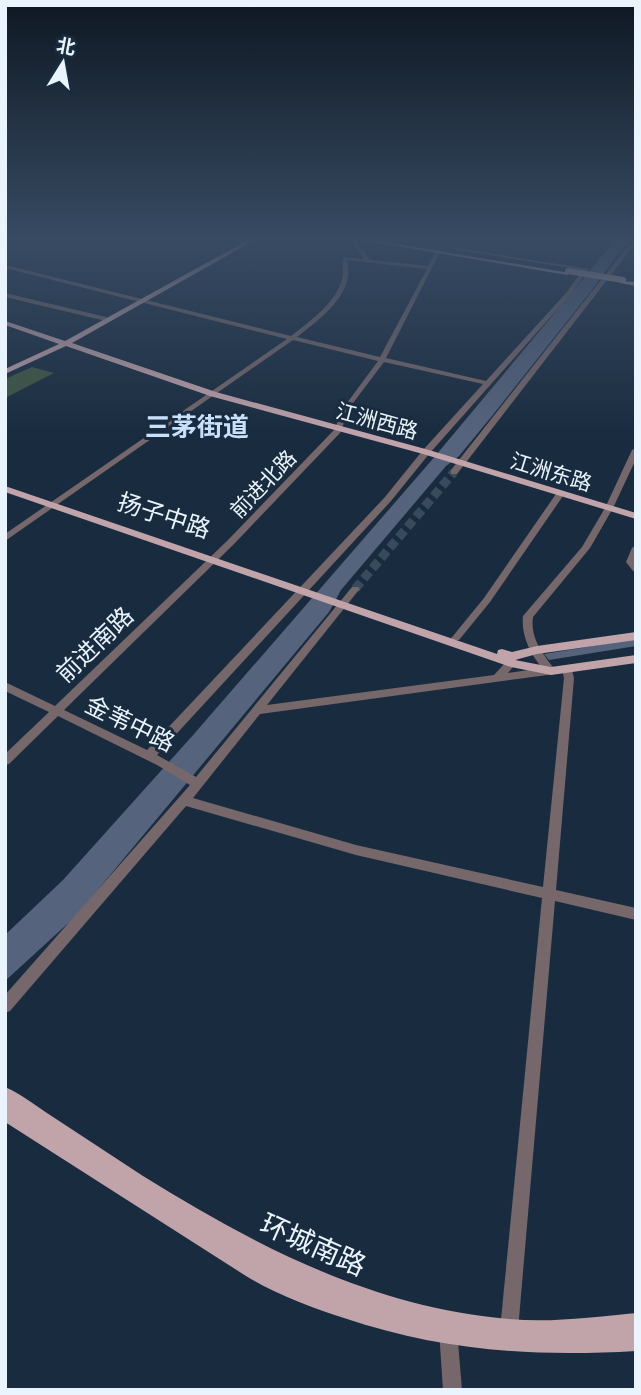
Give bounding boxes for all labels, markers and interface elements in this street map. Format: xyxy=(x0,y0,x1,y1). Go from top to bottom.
north arrow xyxy=(28,28,98,98)
text: 北 xyxy=(55,34,78,60)
street label: 江洲西路 xyxy=(333,398,421,444)
district label: 三茅街道 xyxy=(145,412,249,443)
street label: 前进北路 xyxy=(225,445,301,523)
street label: 江洲东路 xyxy=(507,448,595,496)
street label: 扬子中路 xyxy=(114,488,214,544)
street label: 前进南路 xyxy=(51,602,139,688)
street label: 金苇中路 xyxy=(81,690,179,758)
street label: 环城南路 xyxy=(255,1207,371,1283)

